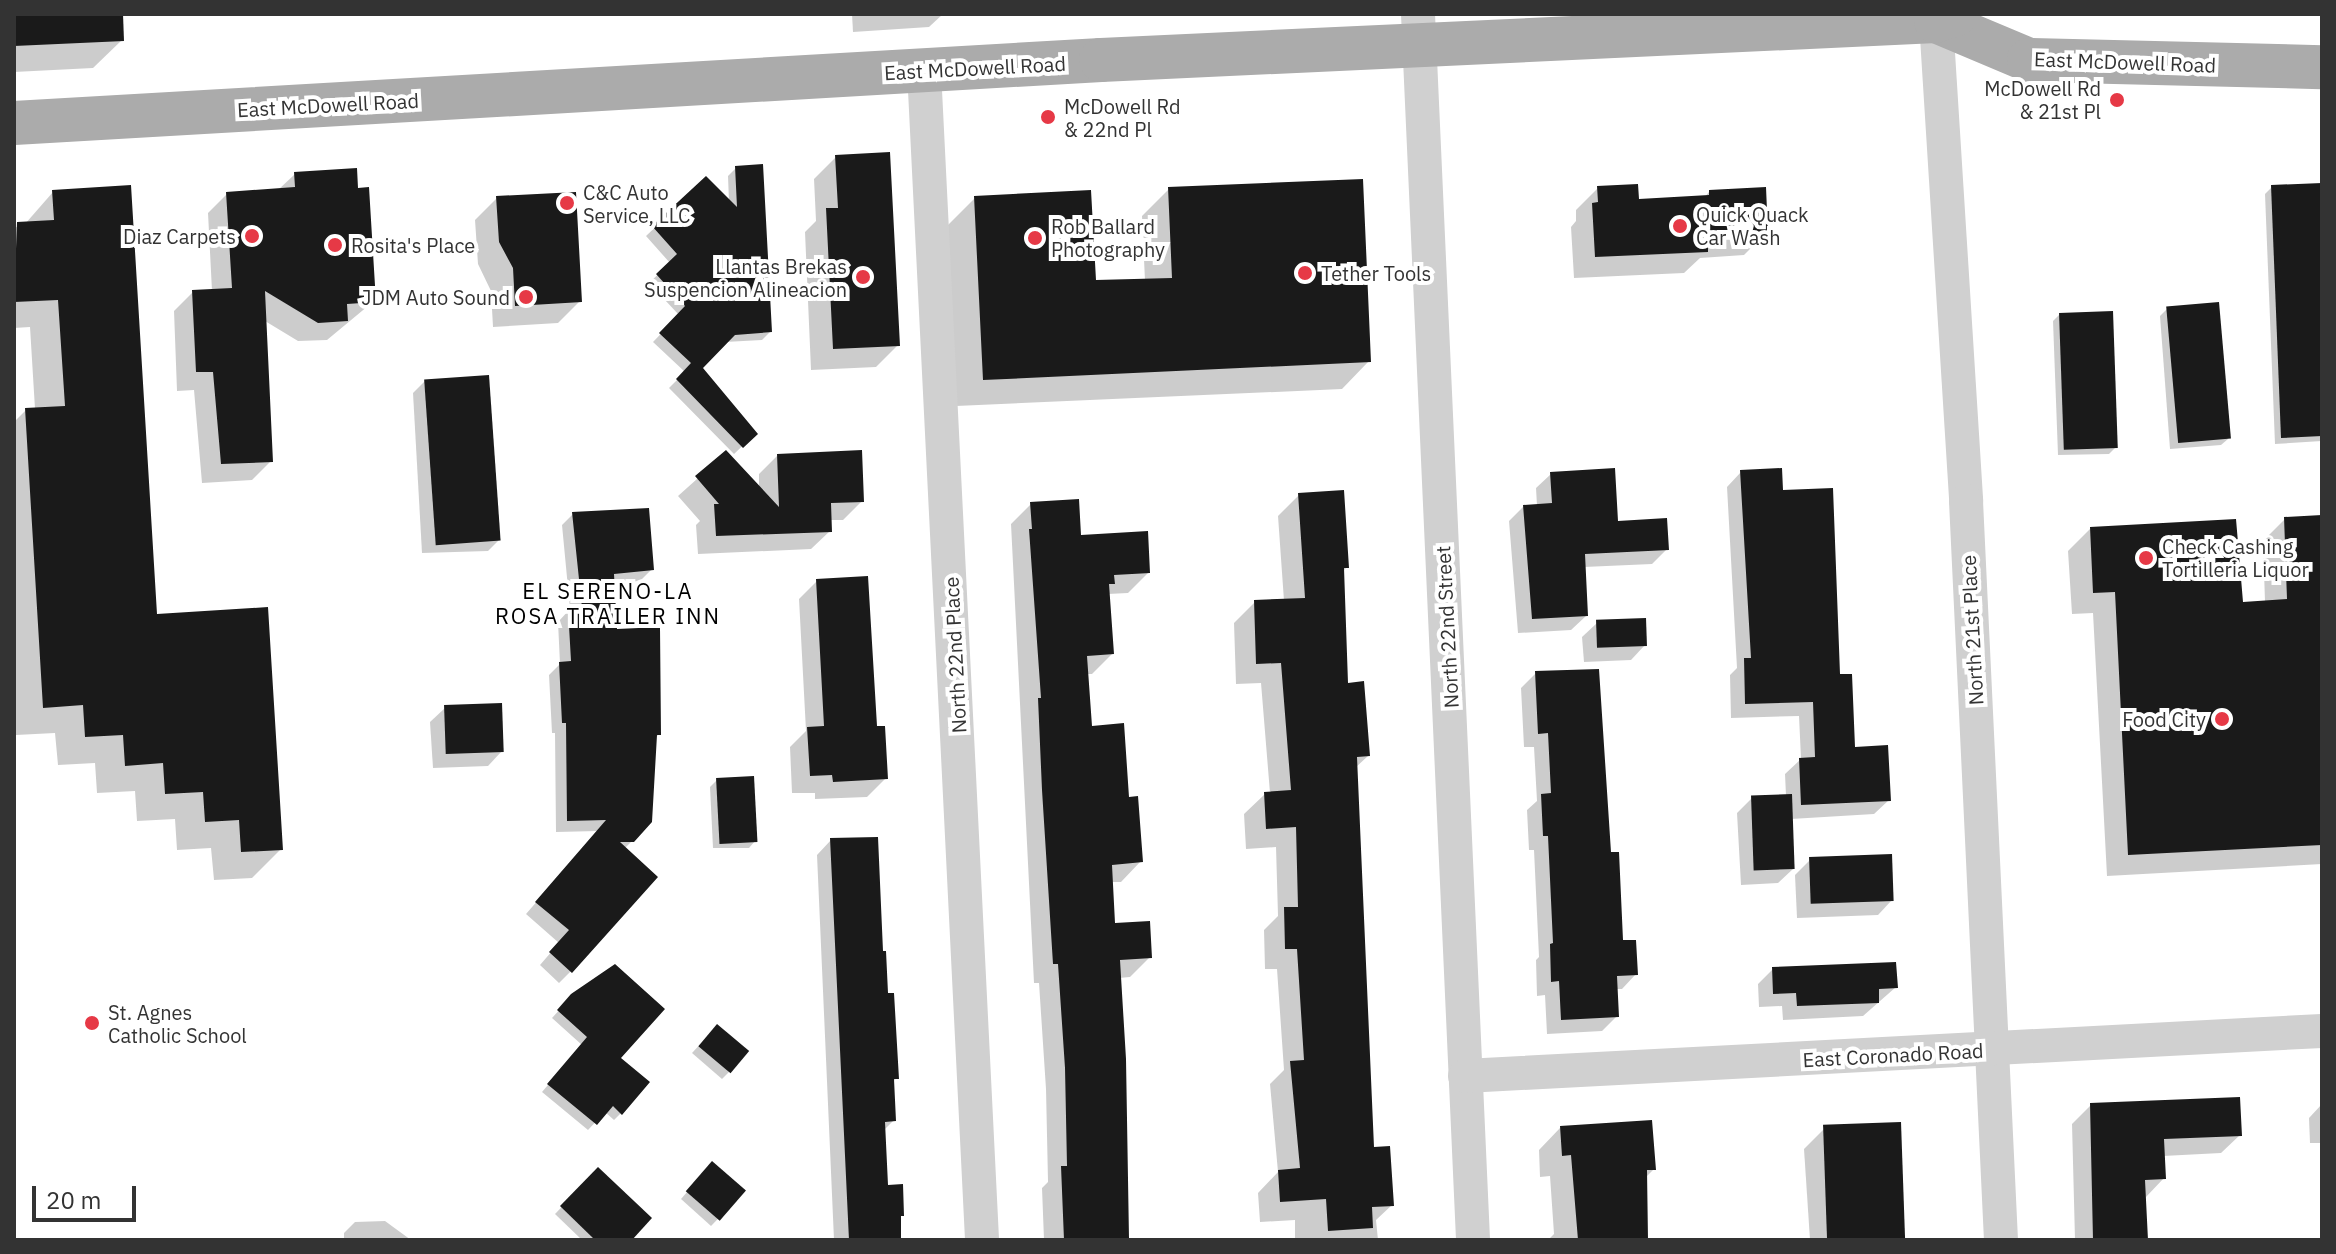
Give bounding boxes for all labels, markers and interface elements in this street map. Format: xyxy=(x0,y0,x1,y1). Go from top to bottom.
street label: East McDowell Road xyxy=(2034,47,2216,77)
street label: East McDowell Road xyxy=(883,51,1067,85)
place label: McDowell Rd & 21st Pl xyxy=(1984,76,2101,123)
street label: East McDowell Road xyxy=(236,88,420,122)
marker: McDowell Rd & 21st Pl xyxy=(2108,91,2126,109)
place label: McDowell Rd & 22nd Pl xyxy=(1064,94,1181,141)
marker: McDowell Rd & 22nd Pl xyxy=(1039,108,1057,126)
place label: C&C Auto Service, LLC xyxy=(583,180,691,227)
marker: C&C Auto Service, LLC xyxy=(558,194,576,212)
place label: Quick Quack Car Wash xyxy=(1696,202,1809,249)
place label: Rob Ballard Photography xyxy=(1051,214,1165,261)
marker: Quick Quack Car Wash xyxy=(1671,217,1689,235)
place label: Diaz Carpets xyxy=(123,224,236,248)
marker: Diaz Carpets xyxy=(243,227,261,245)
marker: Rob Ballard Photography xyxy=(1026,229,1044,247)
place label: Rosita's Place xyxy=(351,233,475,257)
marker: Rosita's Place xyxy=(326,236,344,254)
place label: Llantas Brekas Suspencion Alineacion xyxy=(644,254,847,301)
place label: Tether Tools xyxy=(1321,261,1431,285)
marker: Tether Tools xyxy=(1296,264,1314,282)
marker: Llantas Brekas Suspencion Alineacion xyxy=(854,268,872,286)
place label: JDM Auto Sound xyxy=(361,285,510,309)
marker: JDM Auto Sound xyxy=(517,288,535,306)
place label: Check Cashing Tortilleria Liquor xyxy=(2162,534,2309,581)
street label: North 22nd Street xyxy=(1431,545,1463,709)
marker: Check Cashing Tortilleria Liquor xyxy=(2137,549,2155,567)
street label: North 21st Place xyxy=(1956,554,1988,706)
street label: North 22nd Place xyxy=(939,576,971,734)
district label: EL SERENO-LA ROSA TRAILER INN xyxy=(495,577,721,628)
place label: Food City xyxy=(2122,707,2206,731)
marker: Food City xyxy=(2213,710,2231,728)
place label: St. Agnes Catholic School xyxy=(108,1000,247,1047)
marker: St. Agnes Catholic School xyxy=(83,1014,101,1032)
street label: East Coronado Road xyxy=(1802,1038,1984,1072)
scale bar xyxy=(36,1170,140,1220)
text: 20 m xyxy=(46,1184,101,1216)

